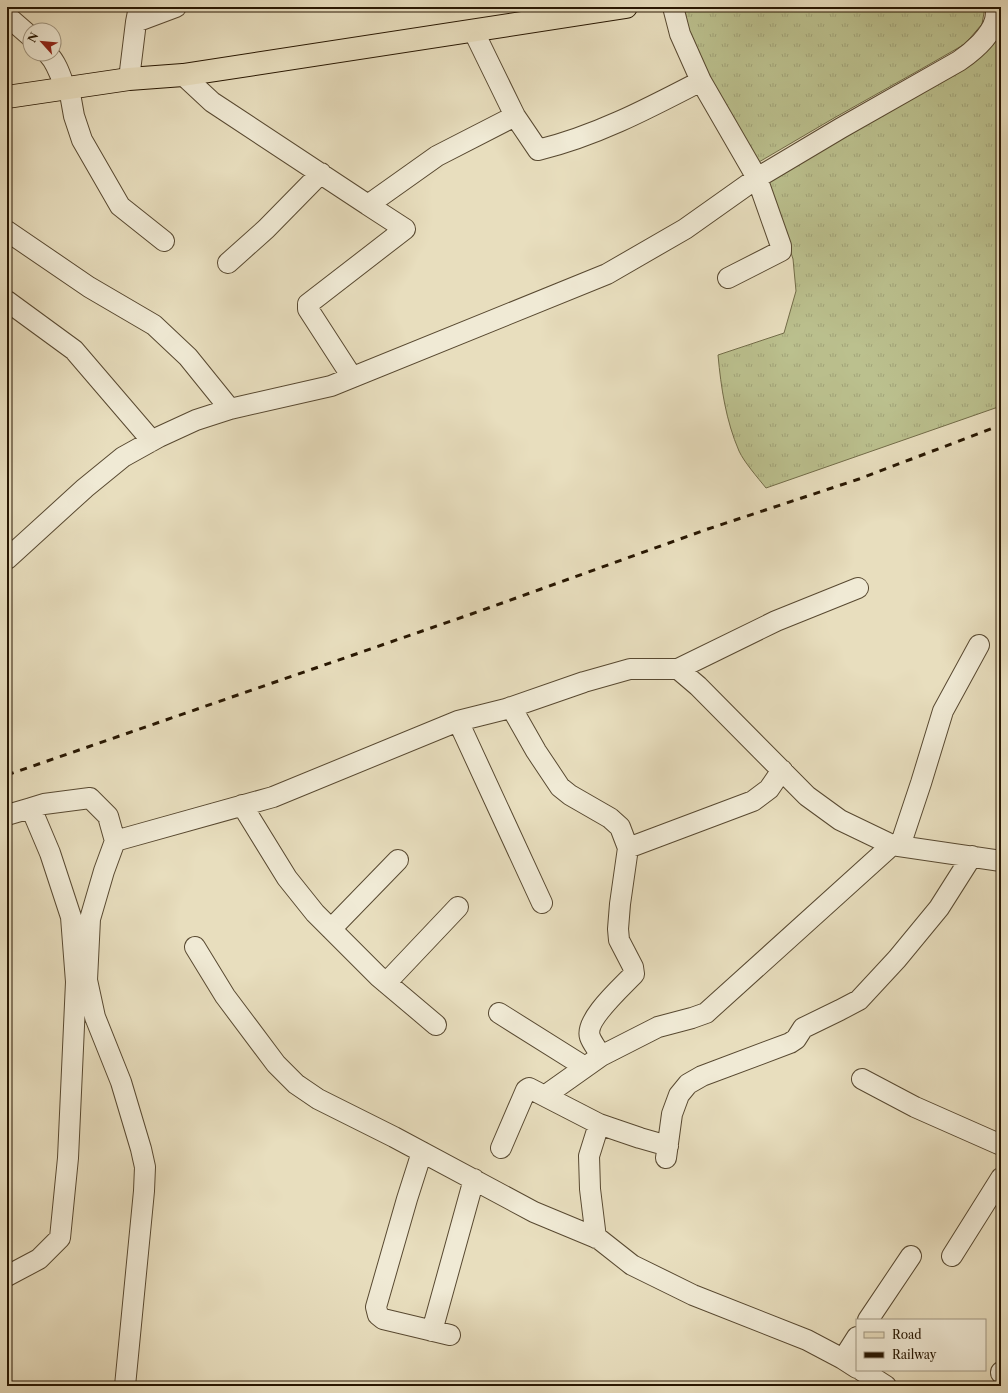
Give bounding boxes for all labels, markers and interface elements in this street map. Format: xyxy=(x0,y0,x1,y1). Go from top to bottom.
north arrow xyxy=(22,22,62,62)
text: N xyxy=(25,30,42,45)
legend xyxy=(856,1319,986,1371)
text: Road xyxy=(892,1327,922,1342)
text: Railway xyxy=(892,1347,937,1362)

